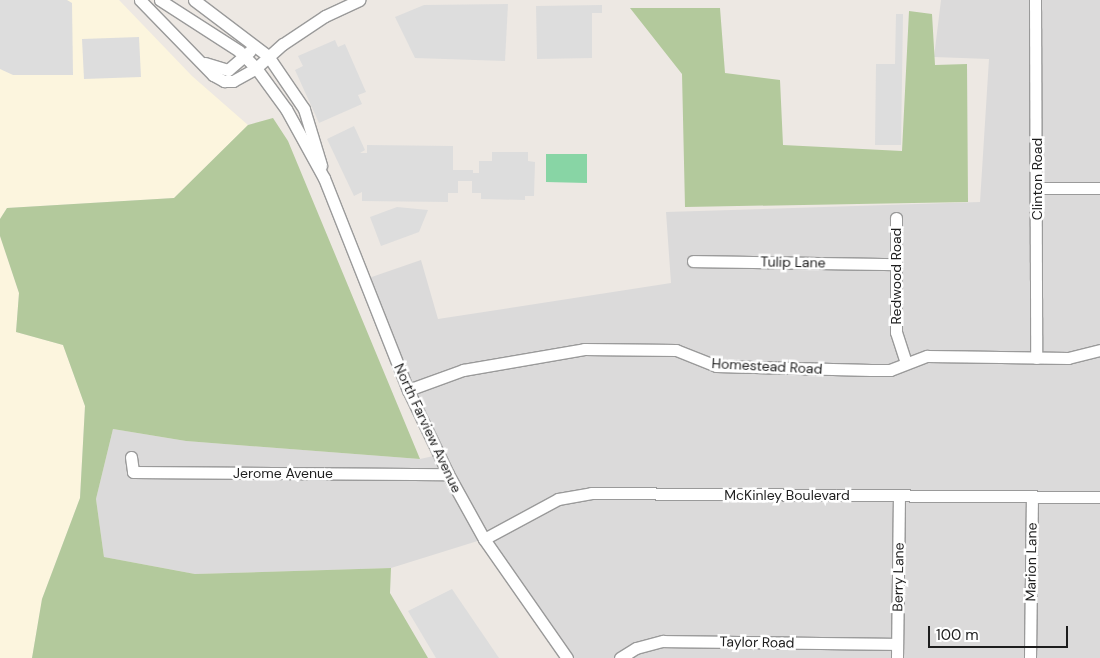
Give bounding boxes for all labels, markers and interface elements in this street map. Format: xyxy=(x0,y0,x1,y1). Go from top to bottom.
street label: Clinton Road xyxy=(1029,138,1045,220)
street label: Redwood Road xyxy=(888,228,904,324)
street label: Tulip Lane xyxy=(760,253,826,271)
street label: Homestead Road xyxy=(711,355,823,377)
street label: North Farview Avenue xyxy=(391,361,465,495)
street label: Jerome Avenue xyxy=(233,465,333,481)
street label: McKinley Boulevard xyxy=(724,487,850,503)
street label: Marion Lane xyxy=(1022,522,1040,602)
street label: Berry Lane xyxy=(889,542,907,612)
scale bar xyxy=(930,616,1070,648)
text: 100 m xyxy=(936,625,979,645)
street label: Taylor Road xyxy=(719,633,795,651)

